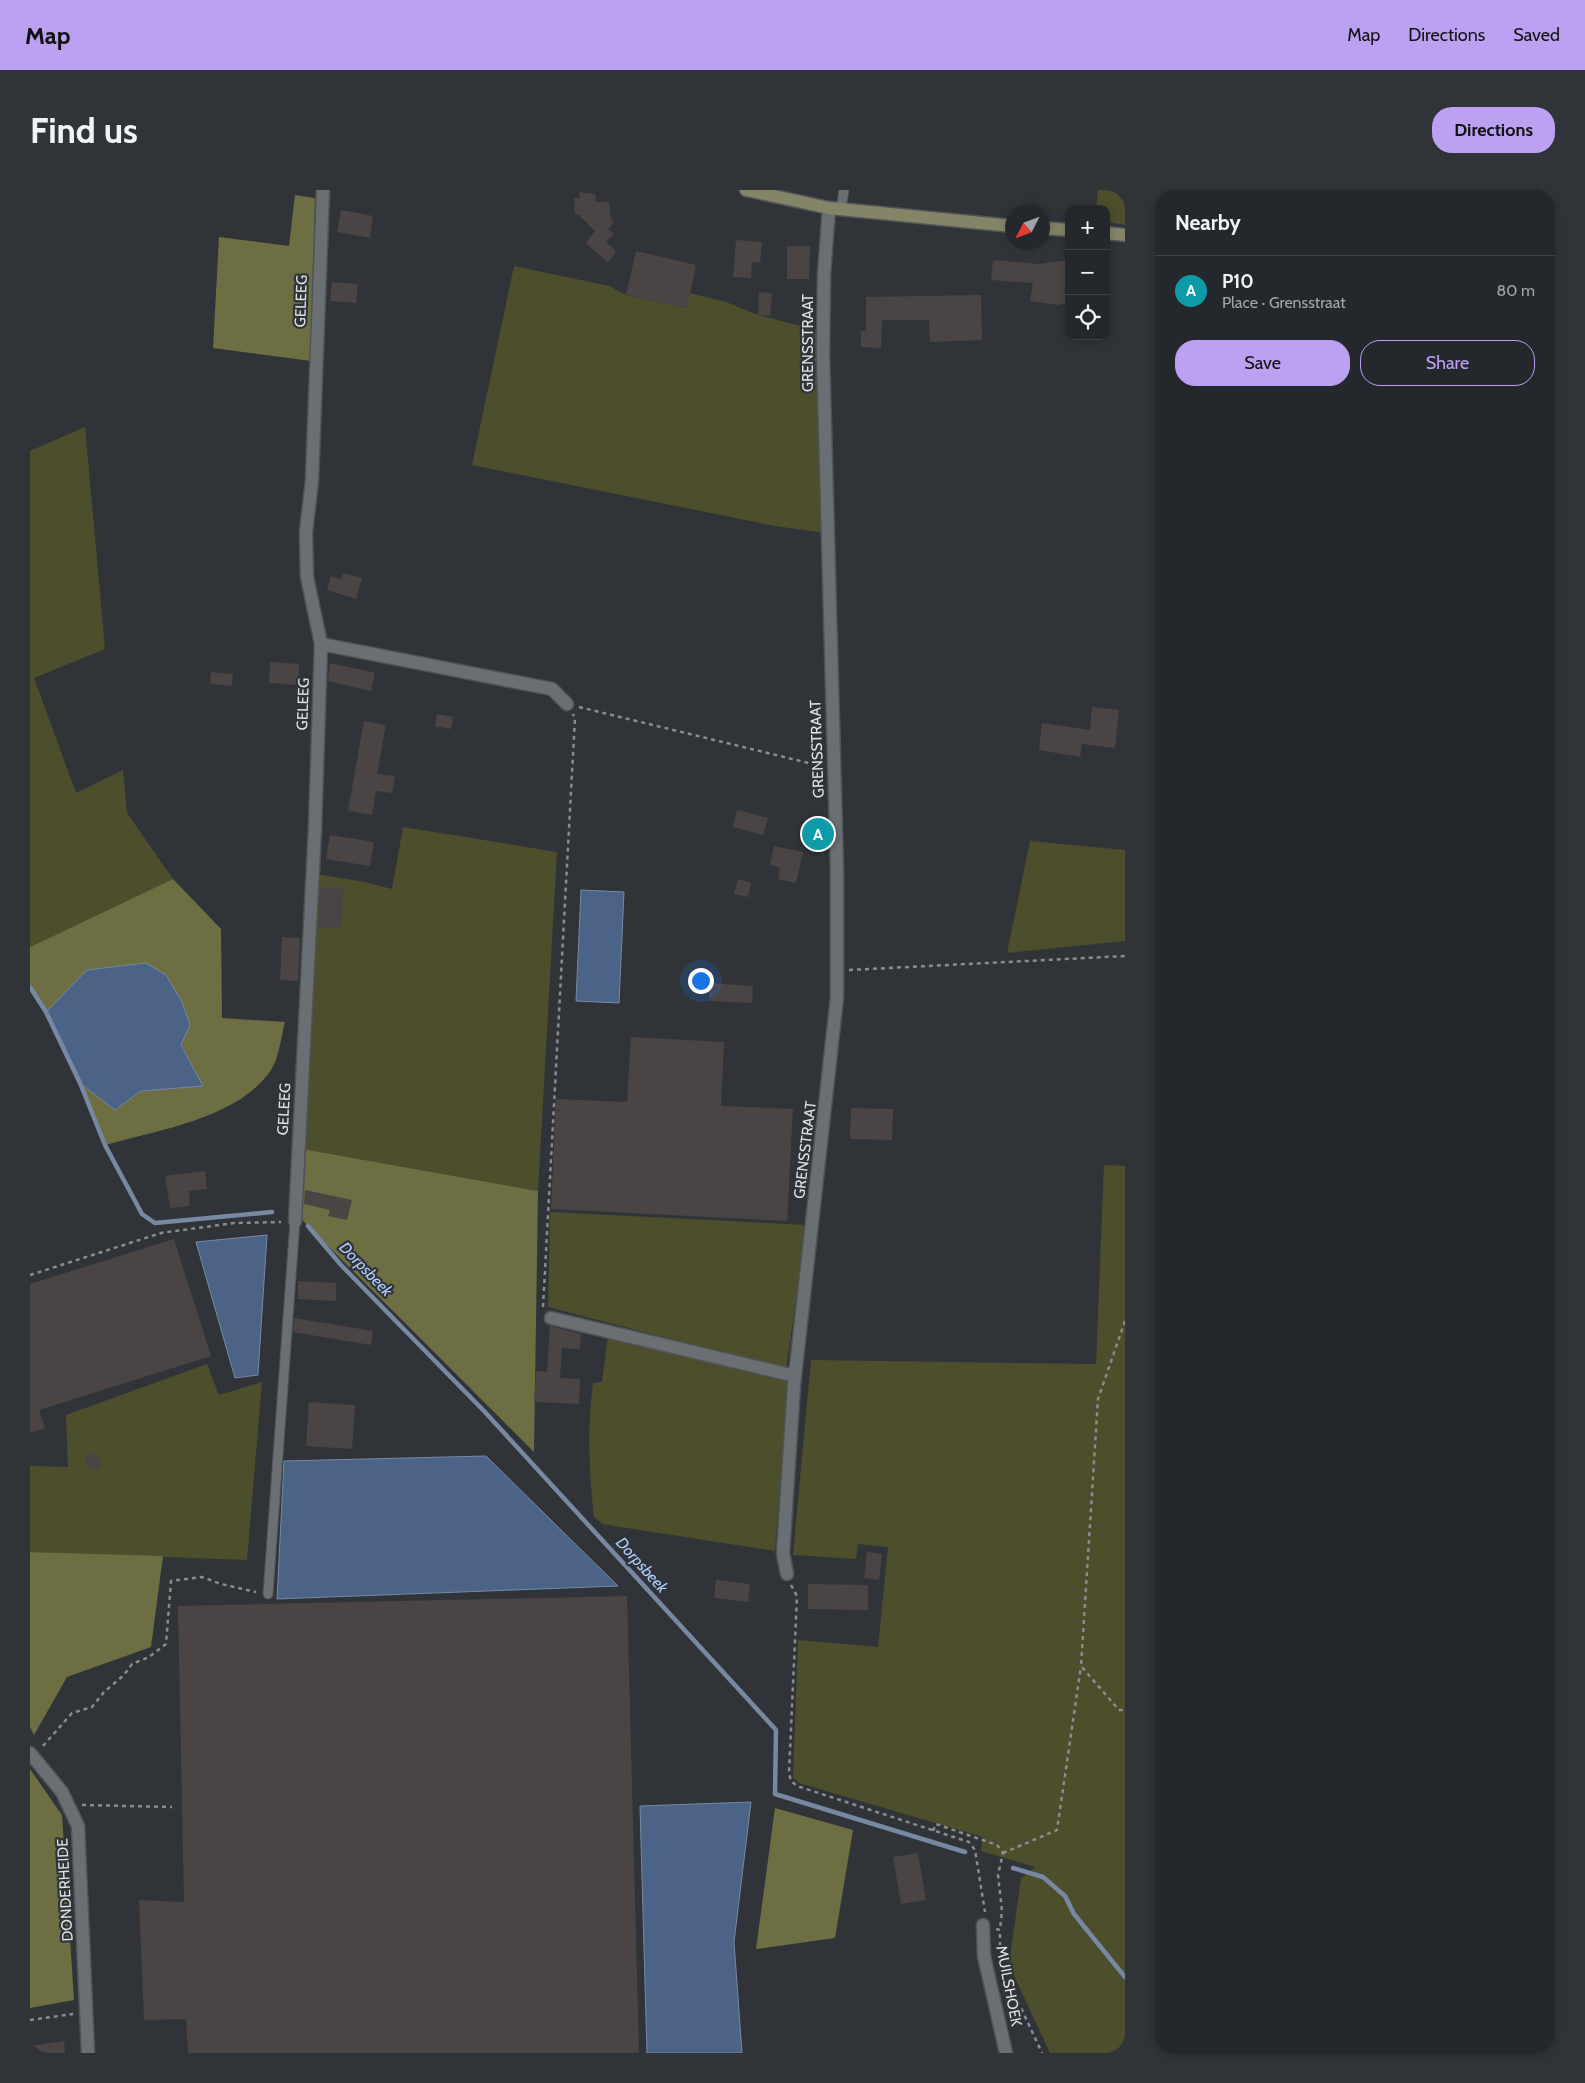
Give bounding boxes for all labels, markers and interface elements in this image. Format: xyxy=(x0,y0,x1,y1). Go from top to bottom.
text: Map xyxy=(25,21,71,50)
text: Map xyxy=(1347,24,1380,46)
text: Directions xyxy=(1408,24,1485,46)
text: Saved xyxy=(1513,24,1560,46)
button: Directions xyxy=(1432,107,1555,153)
text: Find us xyxy=(30,109,138,152)
north arrow xyxy=(1005,205,1050,250)
map controls xyxy=(1065,205,1110,340)
button: + xyxy=(1065,205,1110,250)
text: Nearby xyxy=(1175,210,1241,235)
button: − xyxy=(1065,250,1110,295)
text: P10 xyxy=(1222,270,1254,293)
street label: GELEEG xyxy=(291,274,311,328)
text: A xyxy=(1186,281,1196,300)
text: 80 m xyxy=(1497,281,1535,300)
text: Place · Grensstraat xyxy=(1222,293,1346,312)
street label: GRENSSTRAAT xyxy=(799,294,817,392)
button: locate xyxy=(1065,295,1110,340)
button: Save xyxy=(1175,340,1350,386)
button: Share xyxy=(1360,340,1535,386)
street label: GELEEG xyxy=(293,677,313,731)
street label: GRENSSTRAAT xyxy=(806,700,828,798)
pin: A xyxy=(802,815,834,853)
your location xyxy=(688,968,714,994)
street label: GELEEG xyxy=(274,1082,294,1136)
street label: GRENSSTRAAT xyxy=(790,1100,820,1200)
water label: Dorpsbeek xyxy=(335,1238,397,1301)
water label: Dorpsbeek xyxy=(612,1533,673,1598)
street label: DONDERHEIDE xyxy=(53,1838,77,1942)
street label: MUILSHOEK xyxy=(992,1944,1026,2028)

